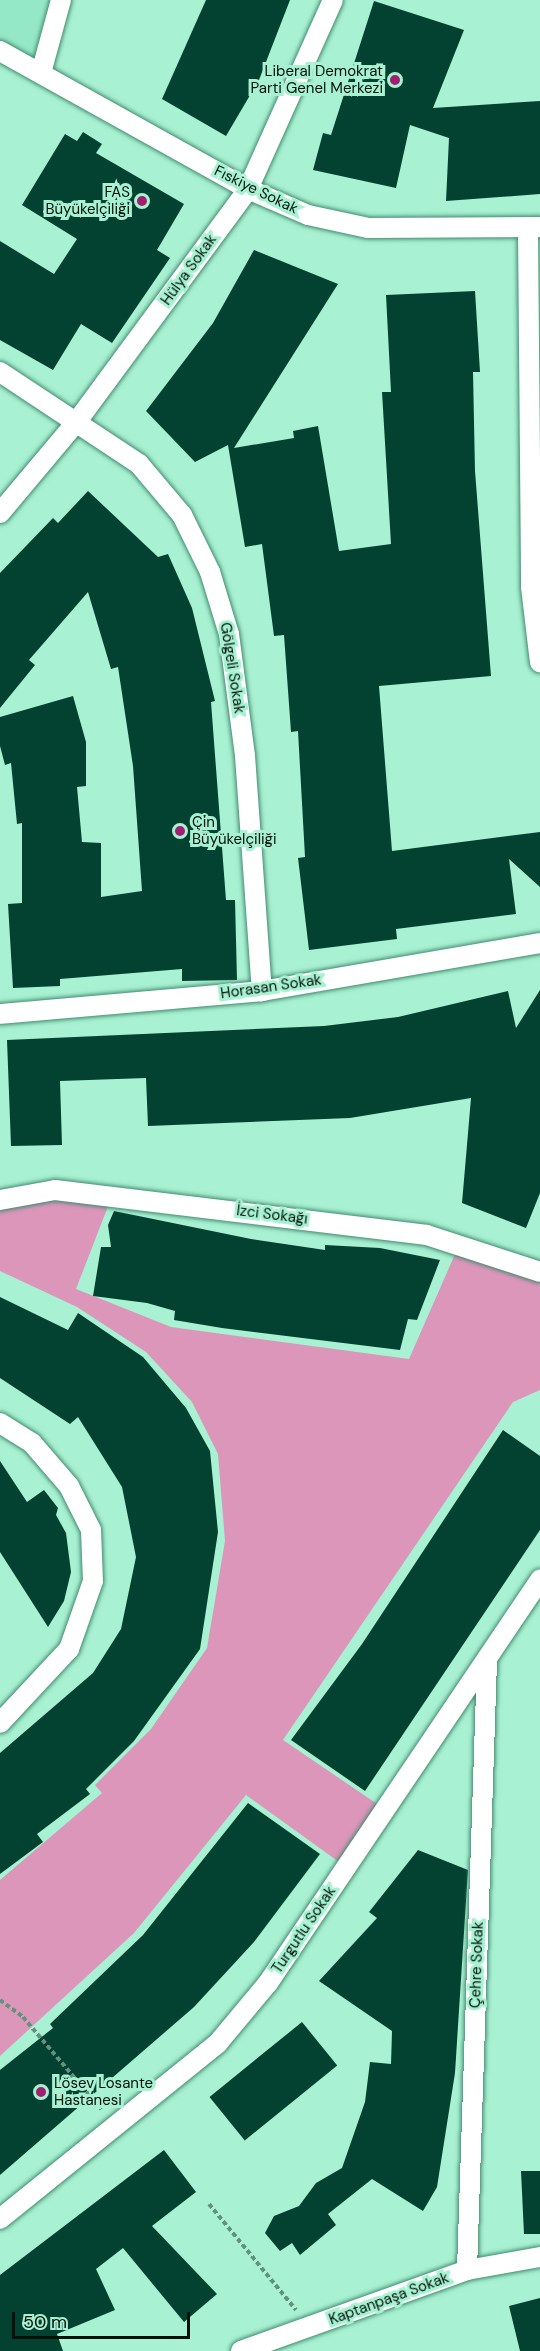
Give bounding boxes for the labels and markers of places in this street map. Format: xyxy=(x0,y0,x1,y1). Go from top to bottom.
place label: Liberal Demokrat Parti Genel Merkezi xyxy=(250,62,383,97)
marker: Liberal Demokrat Parti Genel Merkezi xyxy=(388,73,402,87)
place label: FAS Büyükelçiliği xyxy=(45,183,130,218)
marker: FAS Büyükelçiliği xyxy=(135,194,149,208)
place label: Çin Büyükelçiliği xyxy=(192,813,277,848)
marker: Çin Büyükelçiliği xyxy=(173,824,187,838)
place label: Lösev Losante Hastanesi xyxy=(54,2074,153,2109)
marker: Lösev Losante Hastanesi xyxy=(32,2083,50,2101)

